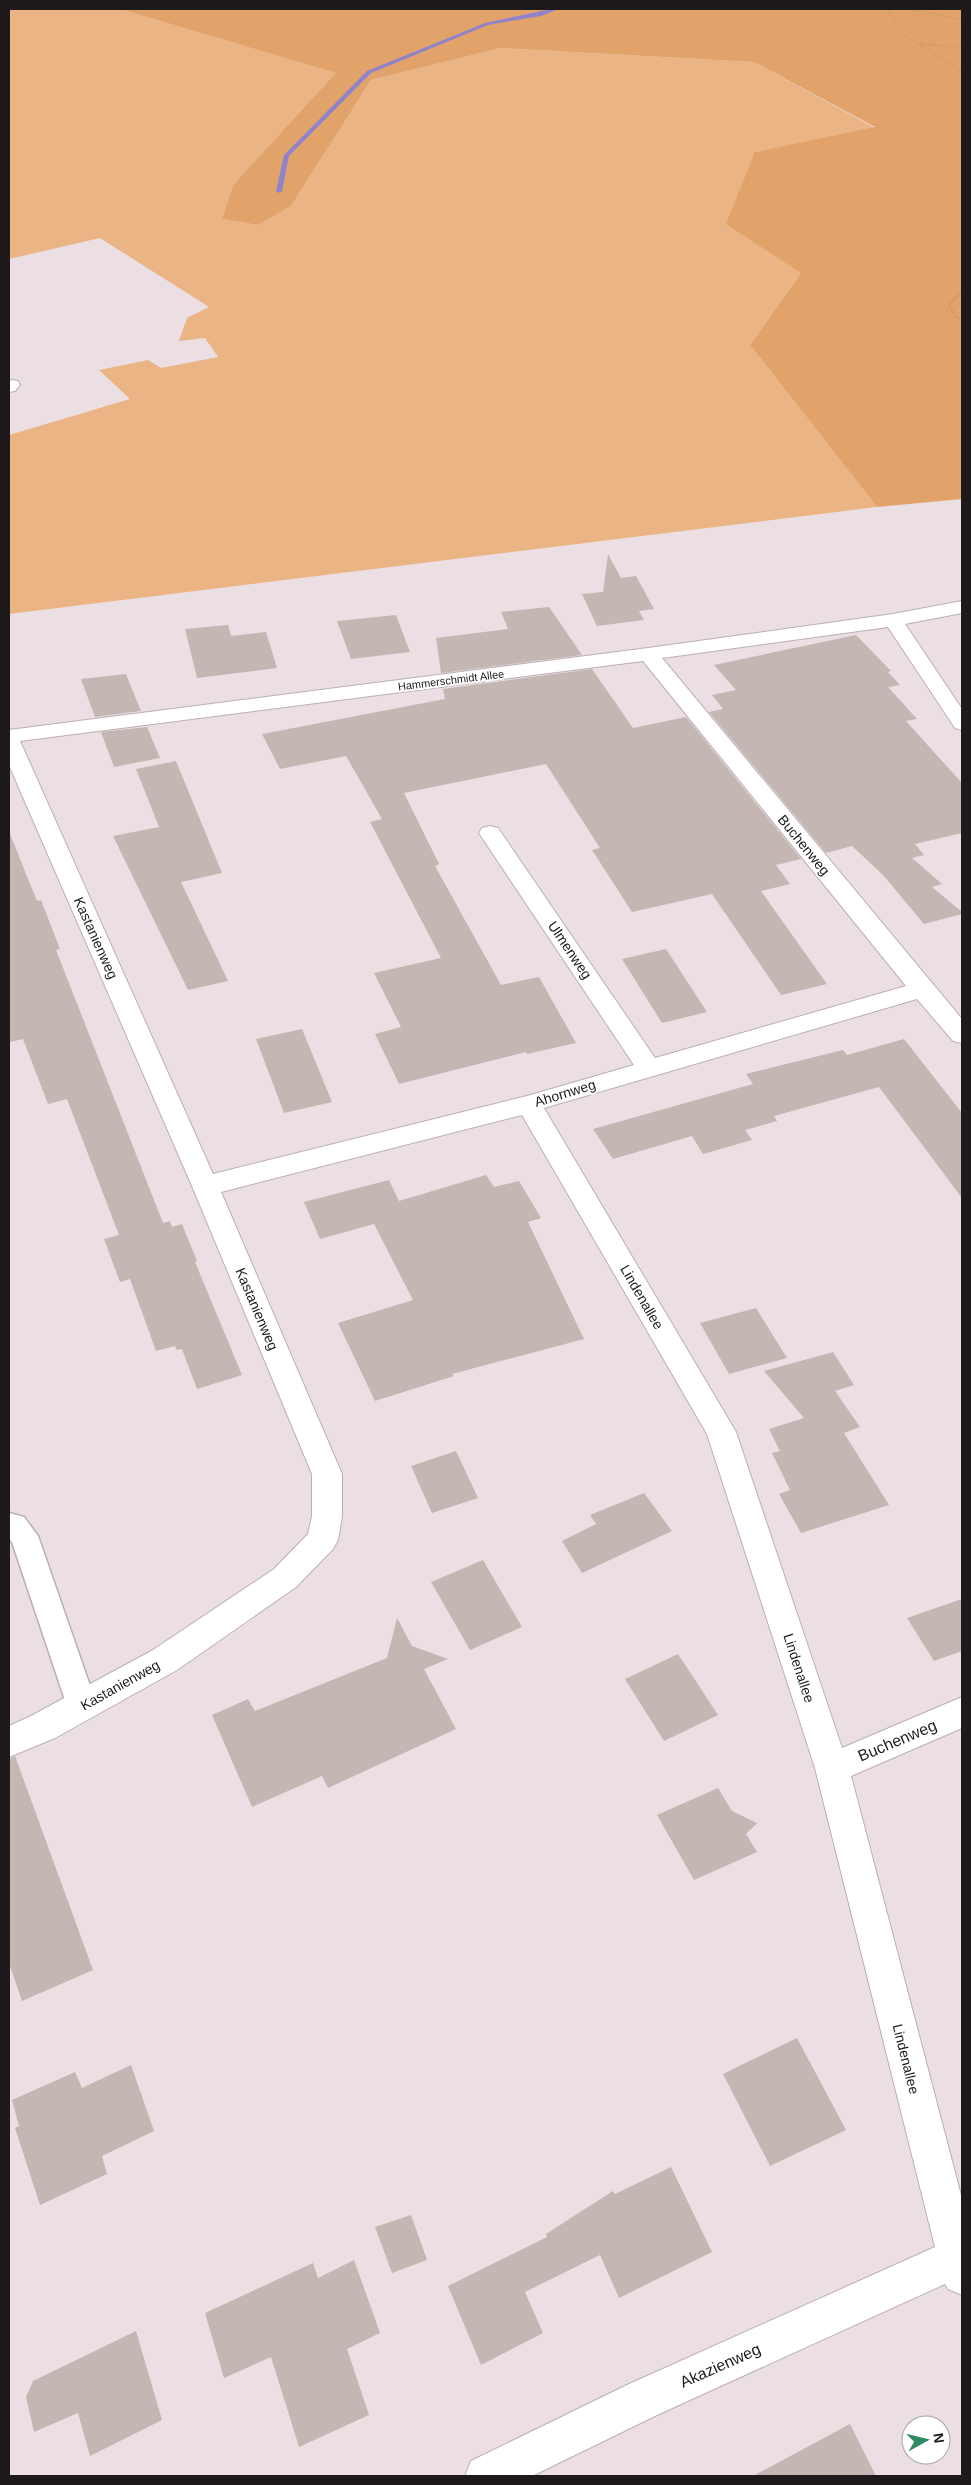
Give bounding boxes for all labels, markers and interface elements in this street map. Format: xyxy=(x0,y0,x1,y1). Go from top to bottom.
street label: Hammerschmidt Allee xyxy=(397,668,505,692)
street label: Buchenweg xyxy=(775,812,833,878)
street label: Kastanienweg xyxy=(71,895,121,981)
street label: Ulmenweg xyxy=(545,918,595,982)
street label: Ahornweg xyxy=(533,1076,597,1110)
street label: Lindenallee xyxy=(617,1262,667,1332)
street label: Kastanienweg xyxy=(232,1265,282,1353)
street label: Lindenallee xyxy=(780,1631,818,1705)
street label: Kastanienweg xyxy=(78,1657,162,1713)
street label: Buchenweg xyxy=(855,1716,939,1765)
street label: Lindenallee xyxy=(890,2022,922,2096)
street label: Akazienweg xyxy=(677,2340,763,2391)
north arrow xyxy=(901,2415,951,2465)
text: N xyxy=(930,2432,948,2444)

